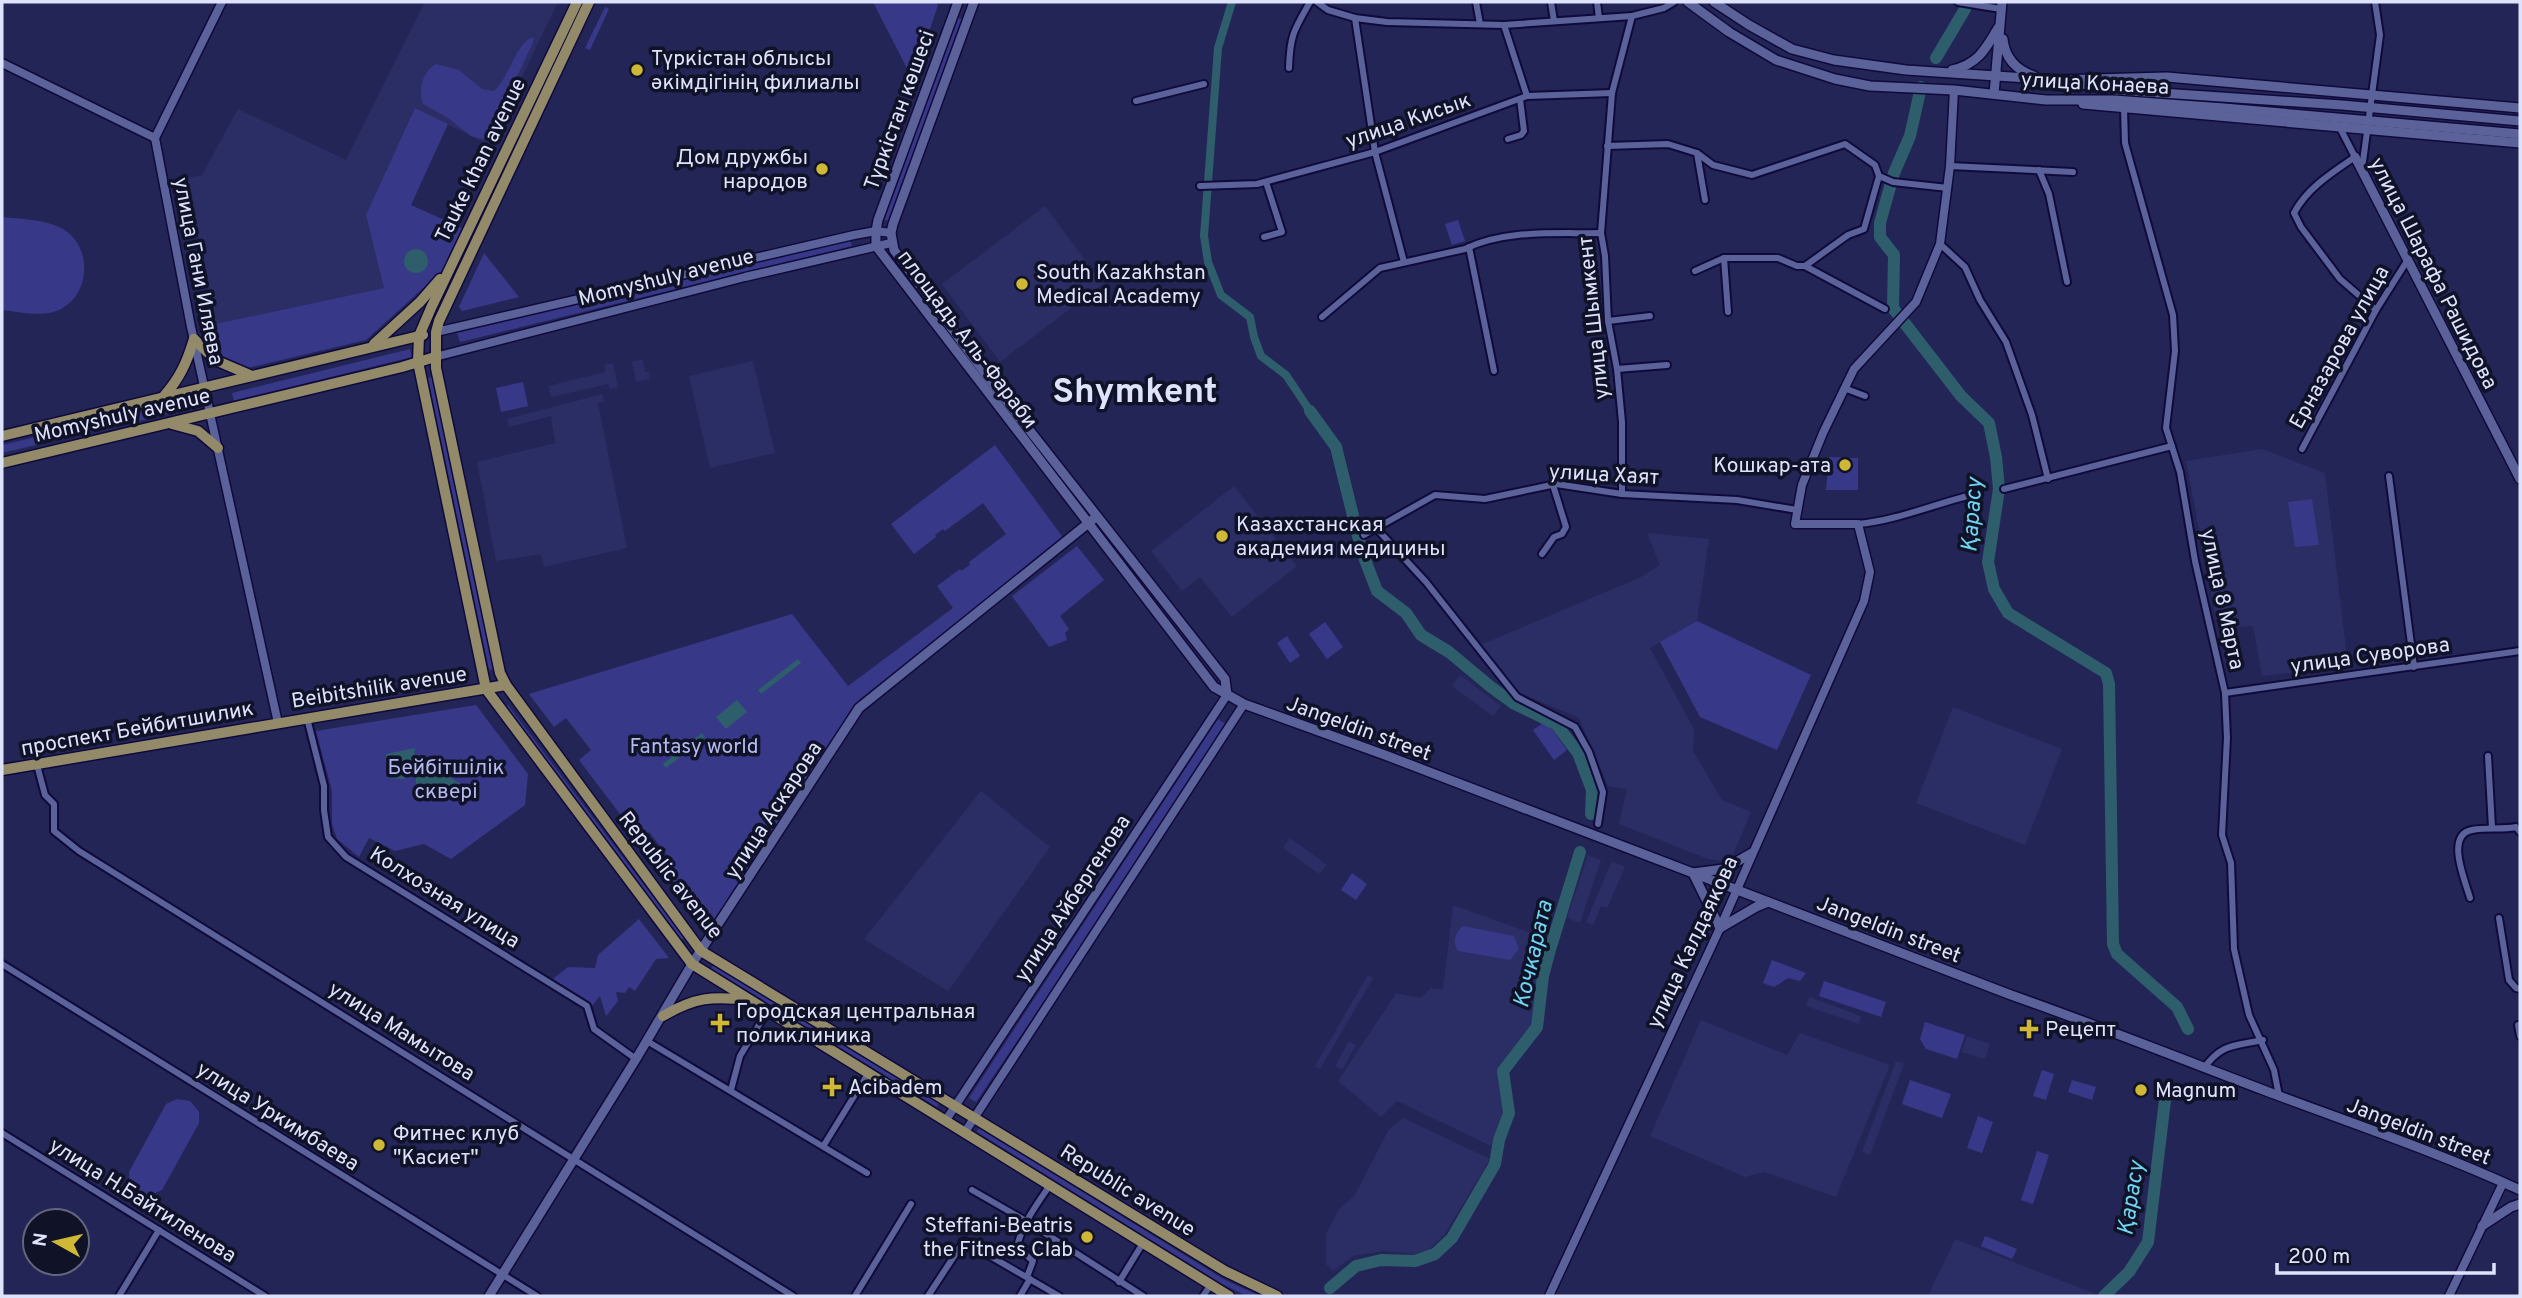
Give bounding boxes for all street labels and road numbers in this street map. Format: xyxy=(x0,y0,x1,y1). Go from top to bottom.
street label: Түркістан көшесі xyxy=(859,27,942,194)
street label: улица Конаева xyxy=(2020,67,2170,102)
street label: Tauke khan avenue xyxy=(430,74,533,247)
street label: улица Кисык xyxy=(1342,87,1475,155)
street label: улица Шарафа Рашидова xyxy=(2362,153,2503,394)
street label: улица Гани Иляева xyxy=(166,175,229,368)
street label: улица Шымкент xyxy=(1573,235,1616,401)
street label: Momyshuly avenue xyxy=(576,244,757,313)
street label: площадь Аль-Фараби xyxy=(891,245,1043,435)
street label: Ерназарова улица xyxy=(2284,261,2396,434)
street label: Momyshuly avenue xyxy=(32,383,213,450)
street label: улица Хаят xyxy=(1548,459,1660,492)
street label: улица 8 Марта xyxy=(2193,526,2250,672)
street label: улица Суворова xyxy=(2289,632,2451,681)
street label: Beibitshilik avenue xyxy=(290,661,469,716)
street label: Jangeldin street xyxy=(1282,691,1435,768)
street label: проспект Бейбитшилик xyxy=(19,696,256,763)
street label: улица Аскарова xyxy=(720,737,829,885)
street label: Republic avenue xyxy=(612,807,728,945)
street label: улица Айбергенова xyxy=(1009,810,1137,988)
street label: Колхозная улица xyxy=(364,841,524,955)
street label: улица Калдаякова xyxy=(1642,852,1745,1033)
street label: Jangeldin street xyxy=(1812,890,1964,970)
street label: улица Мамытова xyxy=(323,976,480,1088)
street label: улица Уркимбаева xyxy=(191,1056,364,1178)
street label: Jangeldin street xyxy=(2342,1092,2494,1172)
street label: улица Н.Байтиленова xyxy=(43,1133,241,1270)
street label: Republic avenue xyxy=(1054,1139,1200,1244)

